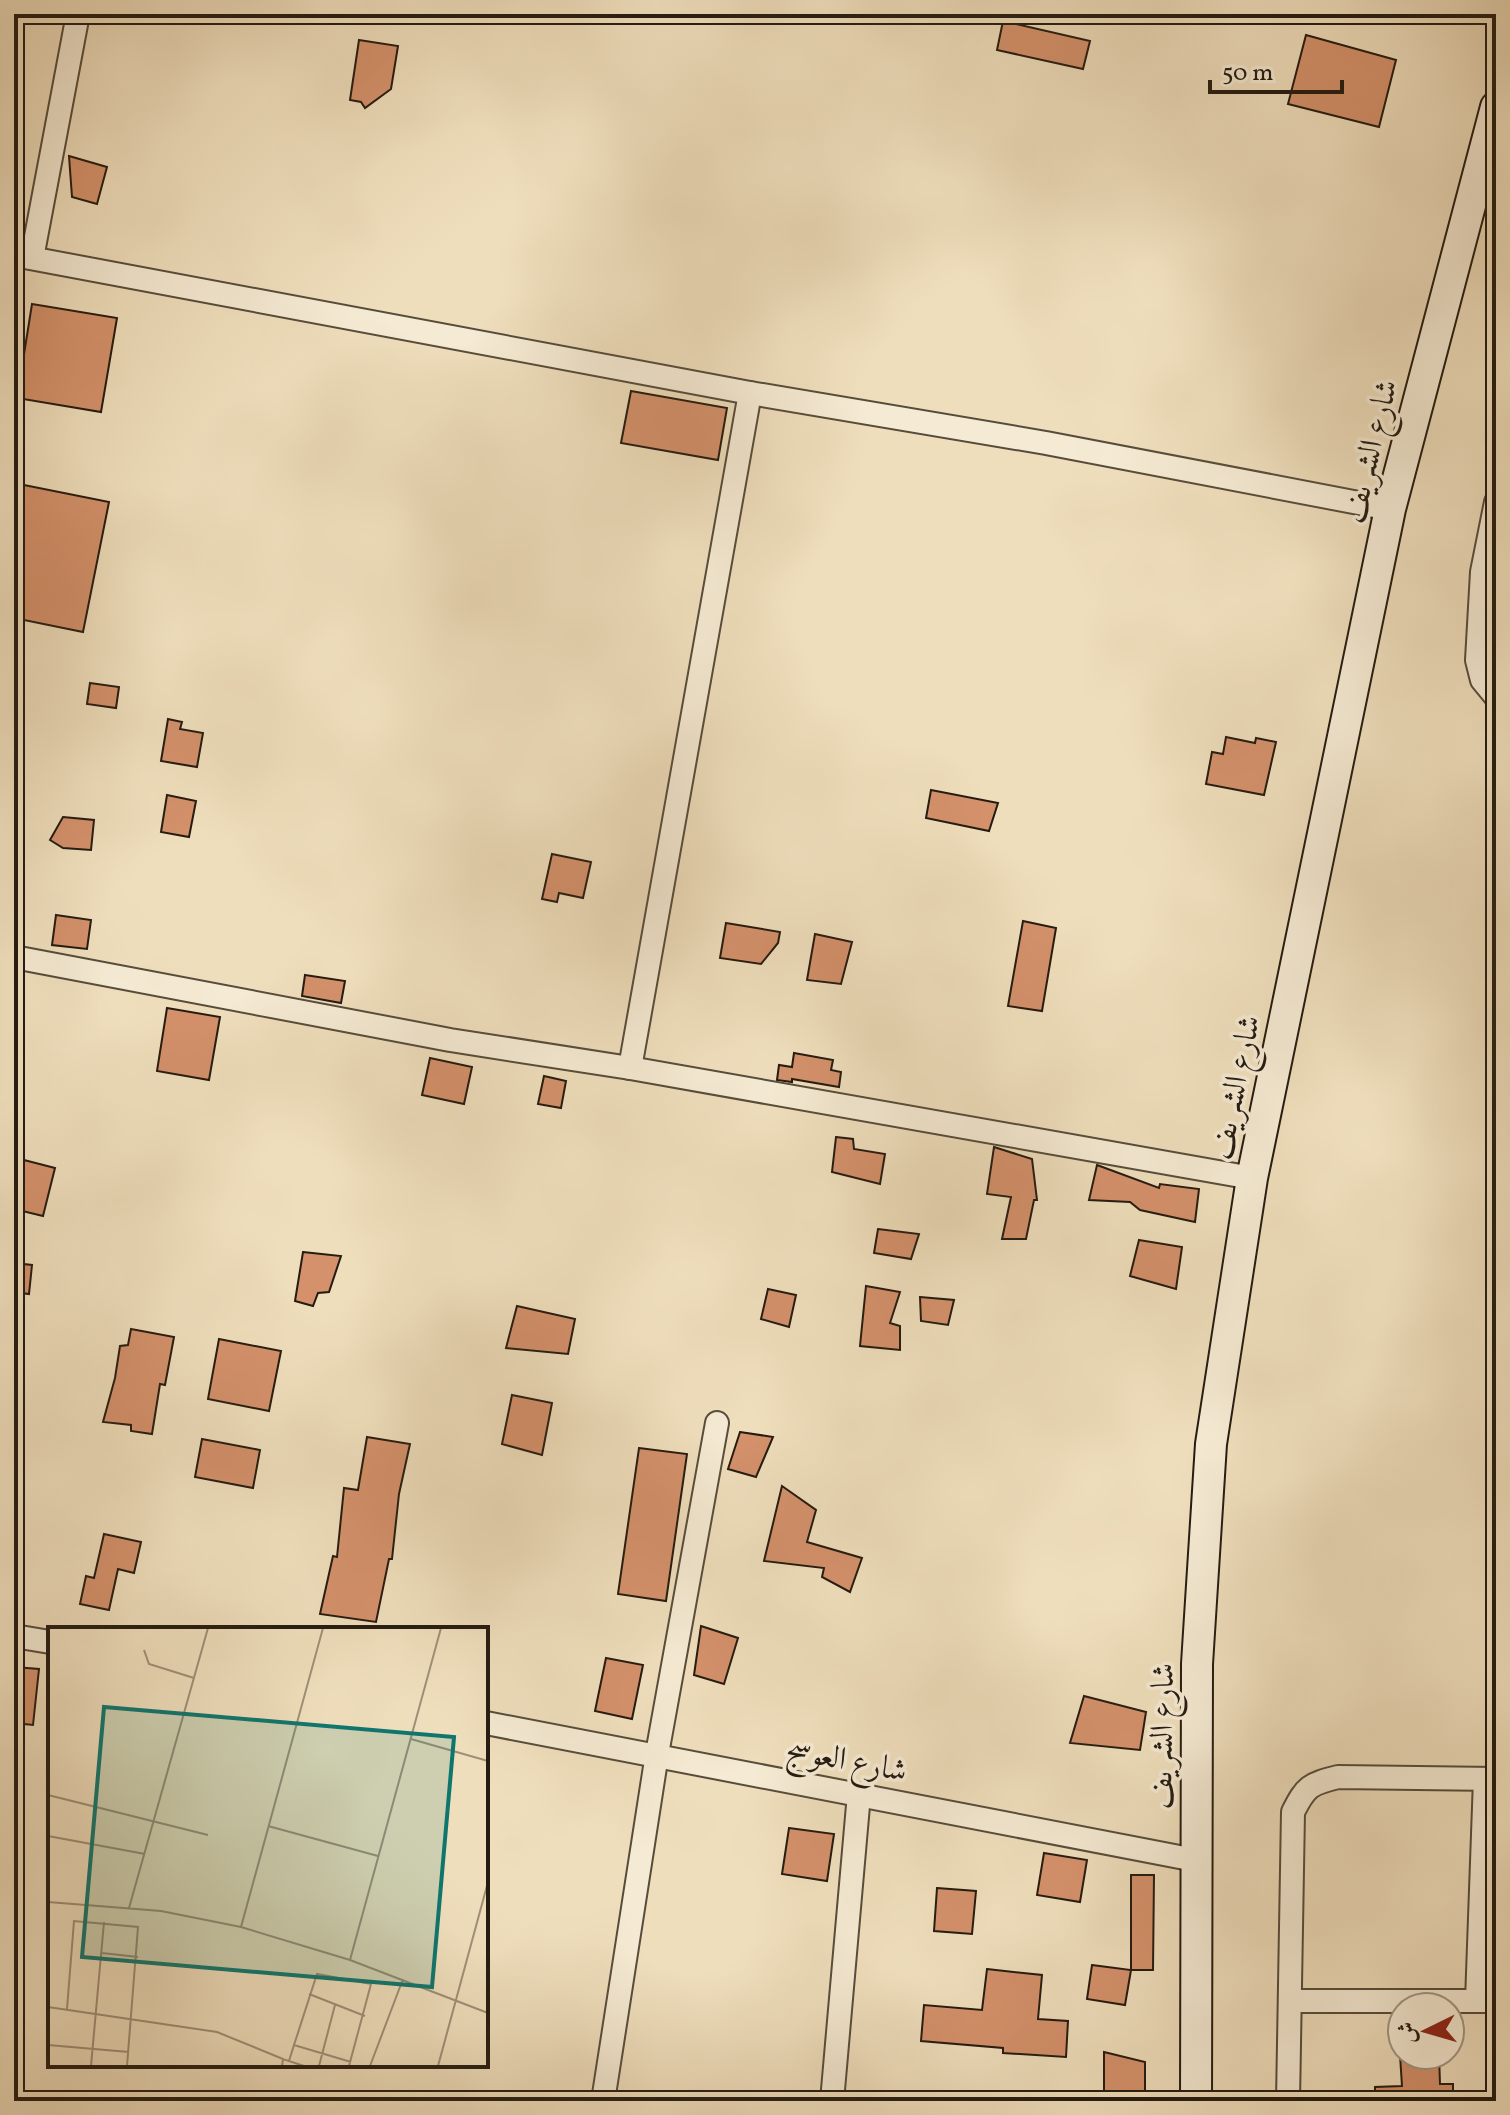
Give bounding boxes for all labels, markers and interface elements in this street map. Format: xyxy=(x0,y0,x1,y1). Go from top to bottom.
scale bar xyxy=(1210,44,1342,94)
text: 50 m xyxy=(1222,57,1274,91)
street label: شارع الشريف xyxy=(1333,375,1413,529)
street label: شارع الشريف xyxy=(1200,1011,1276,1164)
inset map xyxy=(48,1627,488,2067)
street label: شارع الشريف xyxy=(1141,1662,1189,1810)
street label: شارع العوسج xyxy=(782,1729,911,1797)
north arrow xyxy=(1386,1991,1466,2071)
text: ش xyxy=(1392,2020,1425,2045)

